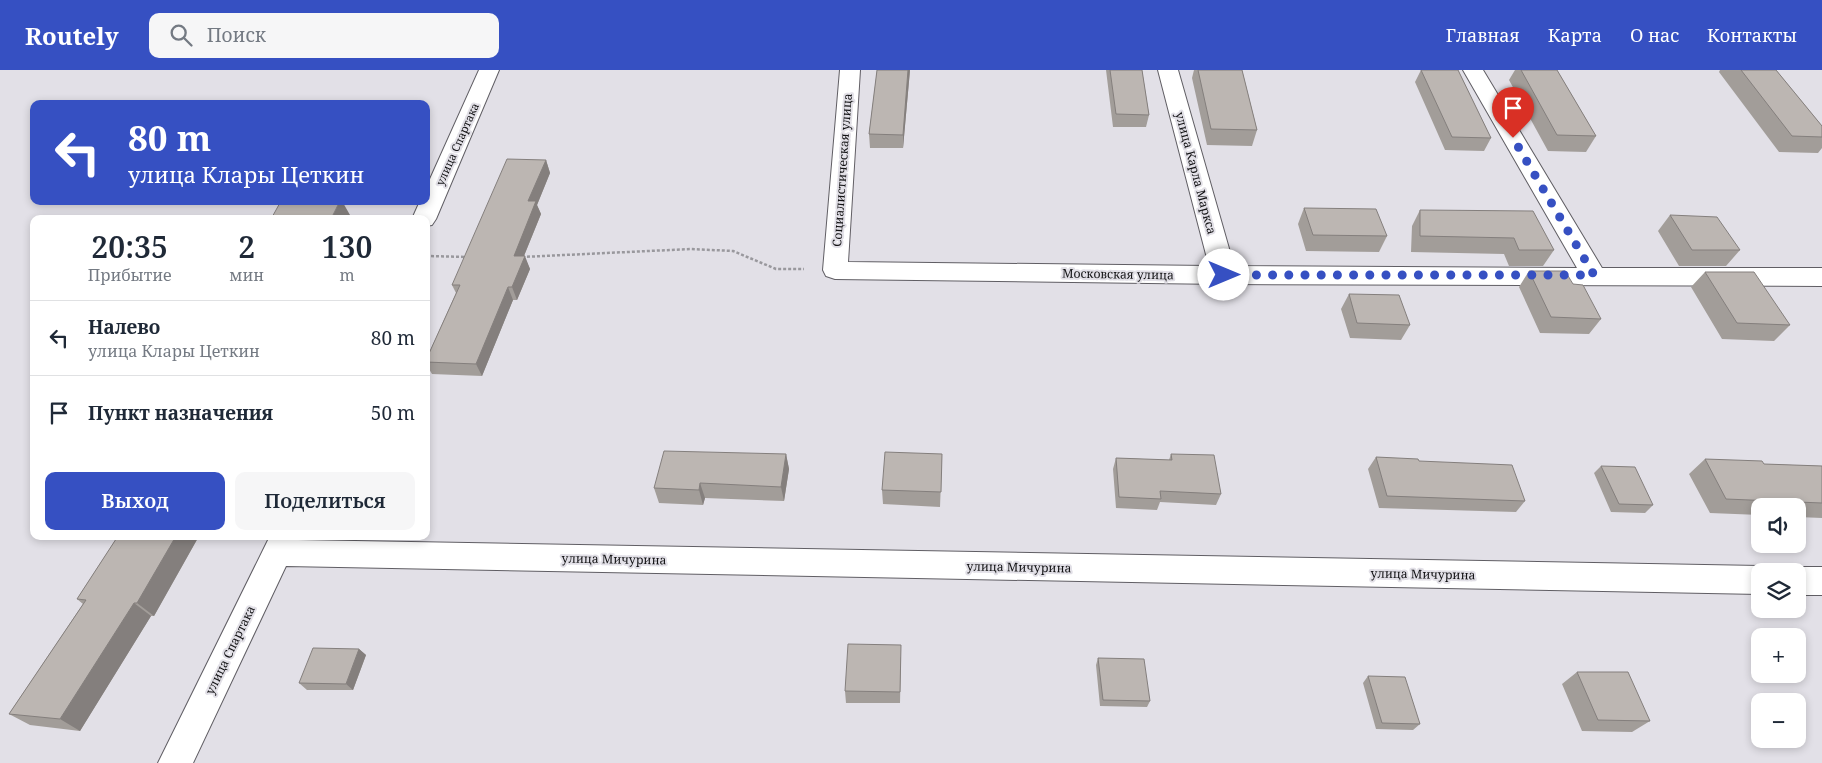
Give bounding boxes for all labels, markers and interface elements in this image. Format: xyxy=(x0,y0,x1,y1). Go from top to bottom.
search box xyxy=(149,13,499,58)
text: Routely xyxy=(25,19,119,52)
icon: search xyxy=(167,21,195,49)
text: Поиск xyxy=(207,22,266,48)
text: Главная xyxy=(1446,23,1520,47)
text: Карта xyxy=(1548,23,1602,47)
text: О нас xyxy=(1630,23,1679,47)
text: Контакты xyxy=(1707,23,1797,47)
pin xyxy=(1492,87,1534,138)
street label: Социалистическая улица xyxy=(828,93,856,247)
icon: arrive xyxy=(1499,94,1527,122)
street label: улица Спартака xyxy=(432,100,482,188)
street label: улица Карла Маркса xyxy=(1171,110,1221,236)
text: 80 m xyxy=(128,114,211,161)
icon: left xyxy=(45,120,110,185)
text: улица Клары Цеткин xyxy=(128,159,364,189)
text: 20:35 xyxy=(91,226,168,267)
text: 2 xyxy=(238,226,255,267)
text: 130 xyxy=(322,226,372,267)
position arrow xyxy=(1197,248,1249,300)
text: Прибытие xyxy=(88,264,172,286)
text: мин xyxy=(229,264,264,286)
text: m xyxy=(339,264,355,286)
street label: Московская улица xyxy=(1062,265,1174,283)
text: Налево xyxy=(88,314,160,340)
icon: left xyxy=(45,324,73,352)
text: 80 m xyxy=(371,325,415,351)
text: улица Клары Цеткин xyxy=(88,340,260,362)
icon: arrive xyxy=(45,399,73,427)
text: Пункт назначения xyxy=(88,400,273,426)
text: 50 m xyxy=(371,400,415,426)
button: Выход xyxy=(45,472,225,530)
button: Поделиться xyxy=(235,472,415,530)
map controls xyxy=(1751,498,1806,748)
button: sound xyxy=(1751,498,1806,553)
street label: улица Мичурина xyxy=(561,550,667,568)
street label: улица Мичурина xyxy=(966,558,1072,576)
button: layers xyxy=(1751,563,1806,618)
street label: улица Мичурина xyxy=(1370,565,1476,583)
street label: улица Спартака xyxy=(201,603,259,697)
button: + xyxy=(1751,628,1806,683)
button: − xyxy=(1751,693,1806,748)

